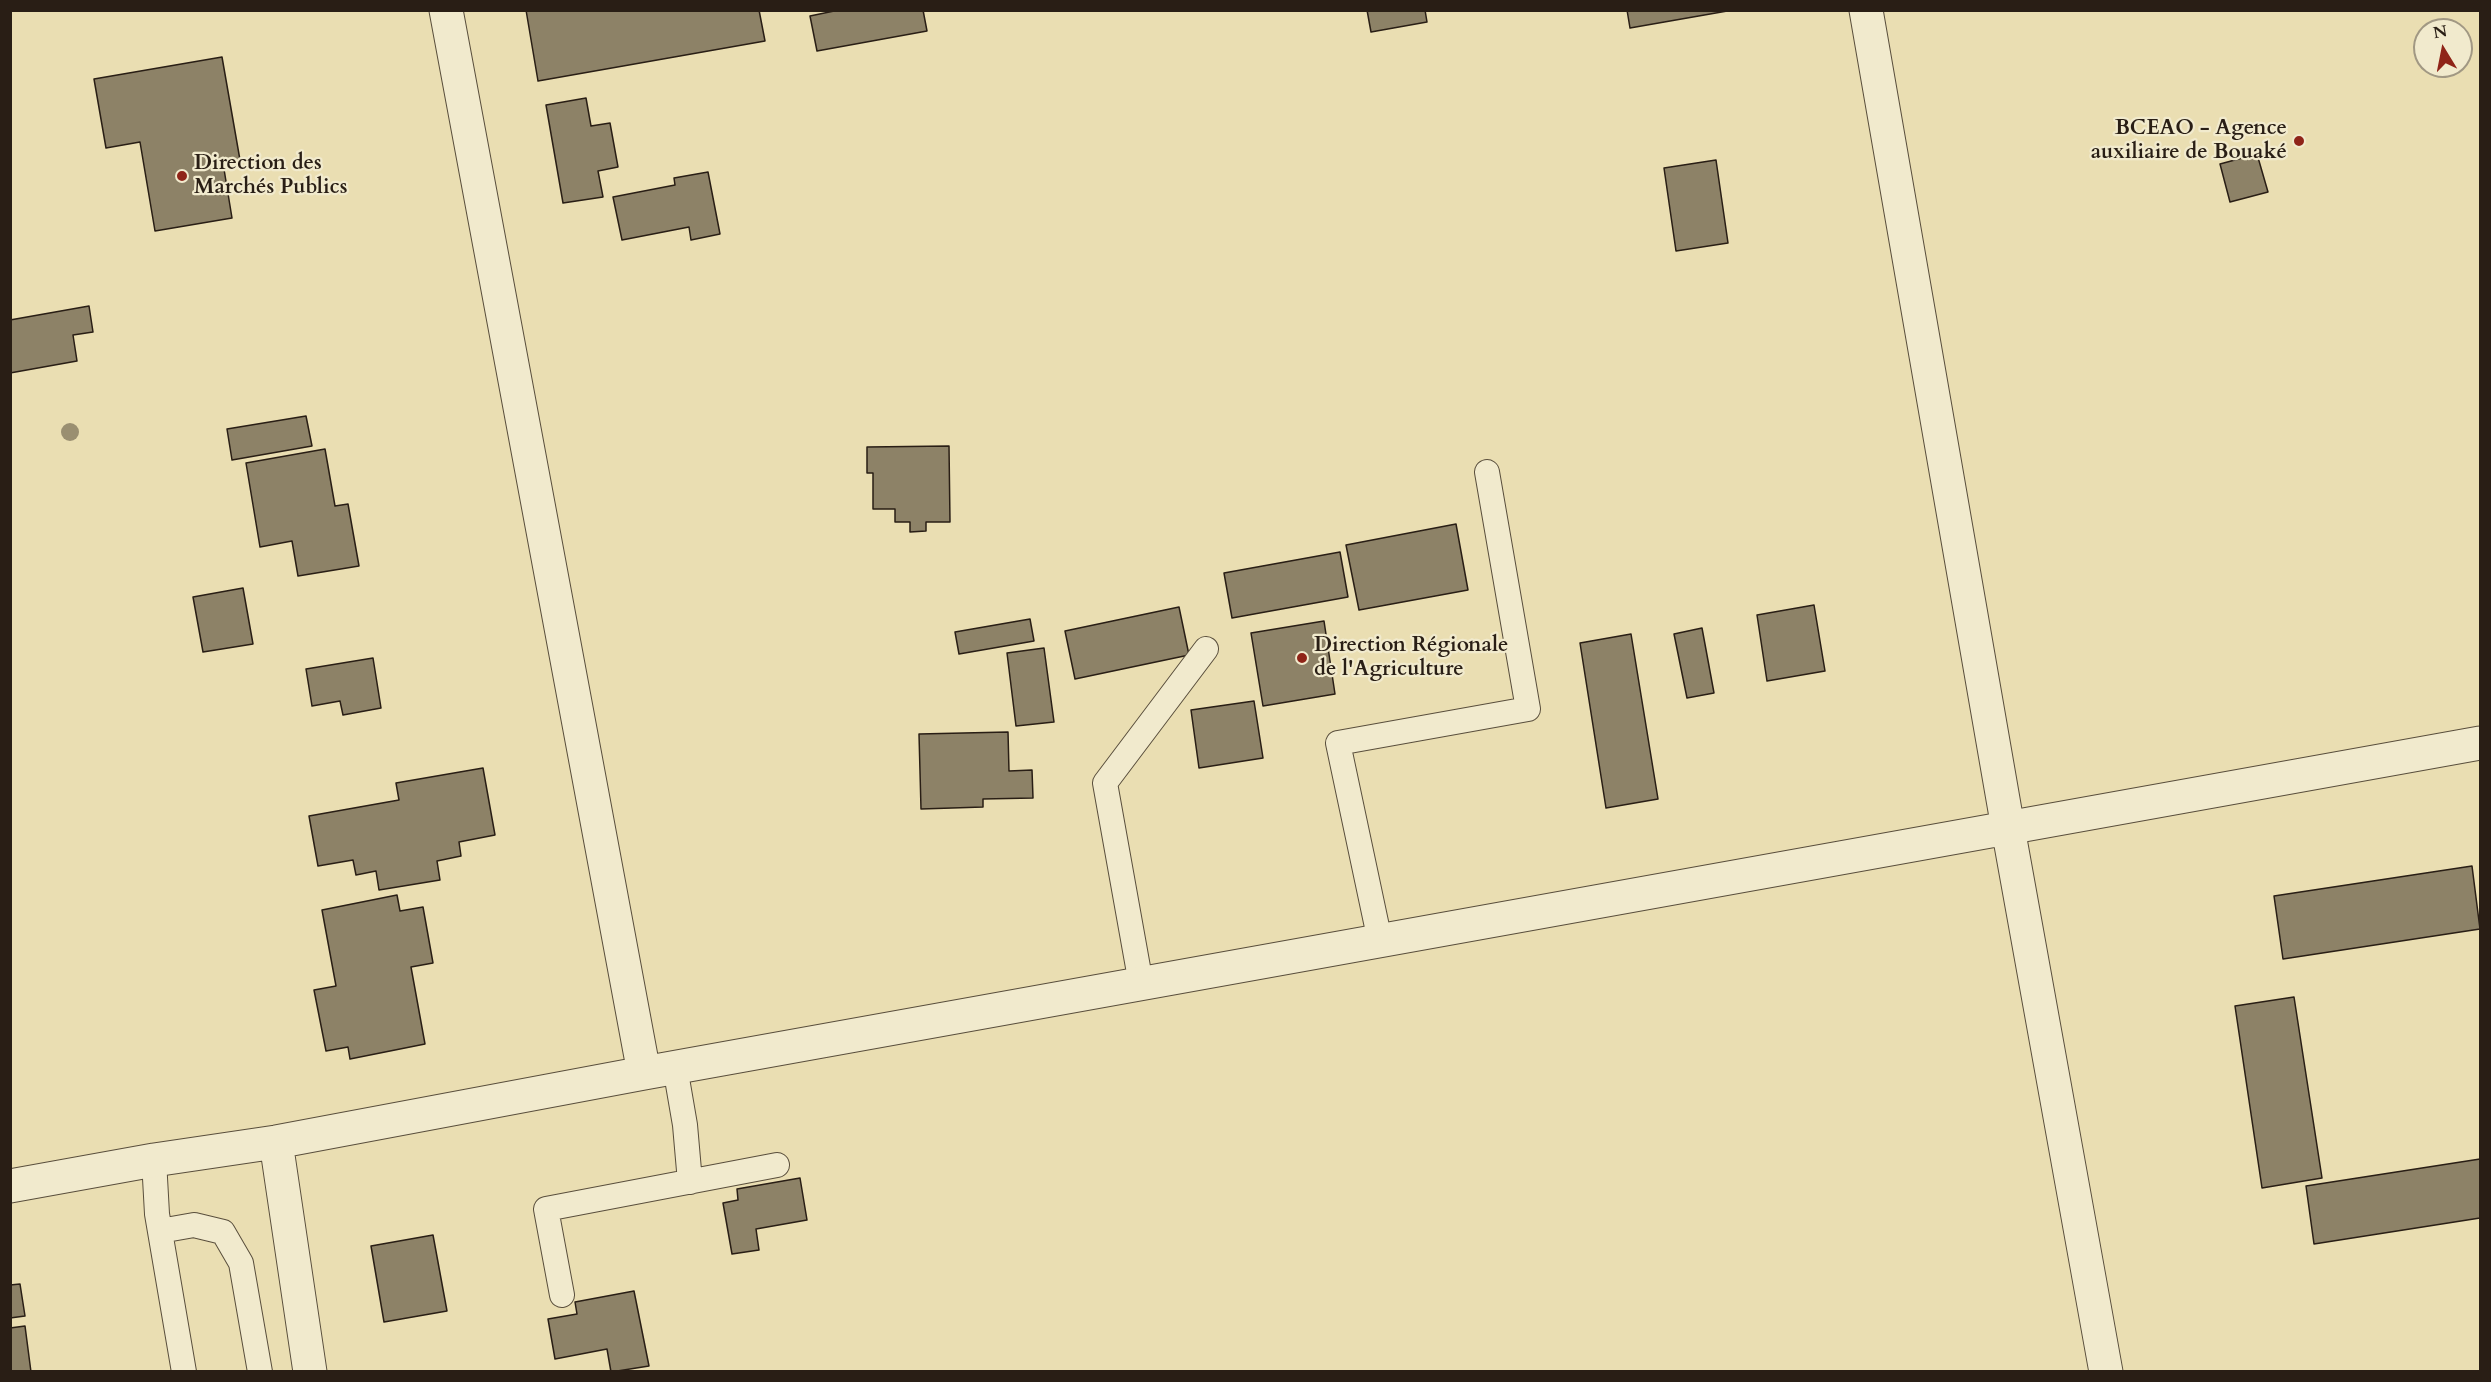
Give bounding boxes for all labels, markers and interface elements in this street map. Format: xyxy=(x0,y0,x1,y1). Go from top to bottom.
north arrow xyxy=(2413,18,2473,78)
text: N xyxy=(2431,20,2449,44)
place label: BCEAO - Agence auxiliaire de Bouaké xyxy=(2091,116,2287,166)
marker: BCEAO - Agence auxiliaire de Bouaké xyxy=(2292,134,2306,148)
place label: Direction des Marchés Publics xyxy=(194,151,348,201)
marker: Direction des Marchés Publics xyxy=(175,169,189,183)
place label: Direction Régionale de l'Agriculture xyxy=(1314,633,1509,683)
marker: Direction Régionale de l'Agriculture xyxy=(1295,651,1309,665)

